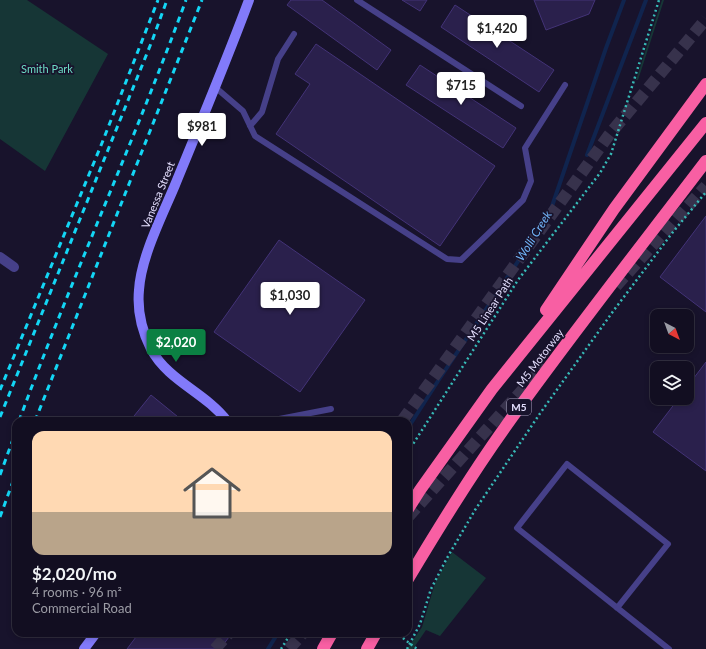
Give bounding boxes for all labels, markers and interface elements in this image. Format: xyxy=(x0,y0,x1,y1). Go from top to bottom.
pin: $1,420 xyxy=(464,15,530,49)
text: $1,420 xyxy=(477,20,517,36)
park label: Smith Park xyxy=(21,62,73,75)
pin: $715 xyxy=(437,72,485,106)
text: $715 xyxy=(446,77,476,93)
pin: $981 xyxy=(178,113,226,147)
text: $981 xyxy=(187,118,217,134)
street label: Vanessa Street xyxy=(138,159,177,230)
water label: Wolli Creek xyxy=(512,208,555,264)
street label: M5 Linear Path xyxy=(464,274,515,343)
pin: $1,030 xyxy=(257,282,323,316)
text: $1,030 xyxy=(270,287,310,303)
north arrow xyxy=(650,309,694,353)
map controls xyxy=(650,309,694,405)
street label: M5 Motorway xyxy=(514,326,566,389)
pin: $2,020 xyxy=(143,329,209,363)
text: $2,020 xyxy=(156,334,196,350)
button: layers xyxy=(650,361,694,405)
road number: M5 xyxy=(507,399,531,415)
icon: home xyxy=(176,457,248,529)
text: $2,020/mo xyxy=(32,563,117,584)
text: 4 rooms · 96 m² xyxy=(32,584,122,600)
text: Commercial Road xyxy=(32,600,132,616)

